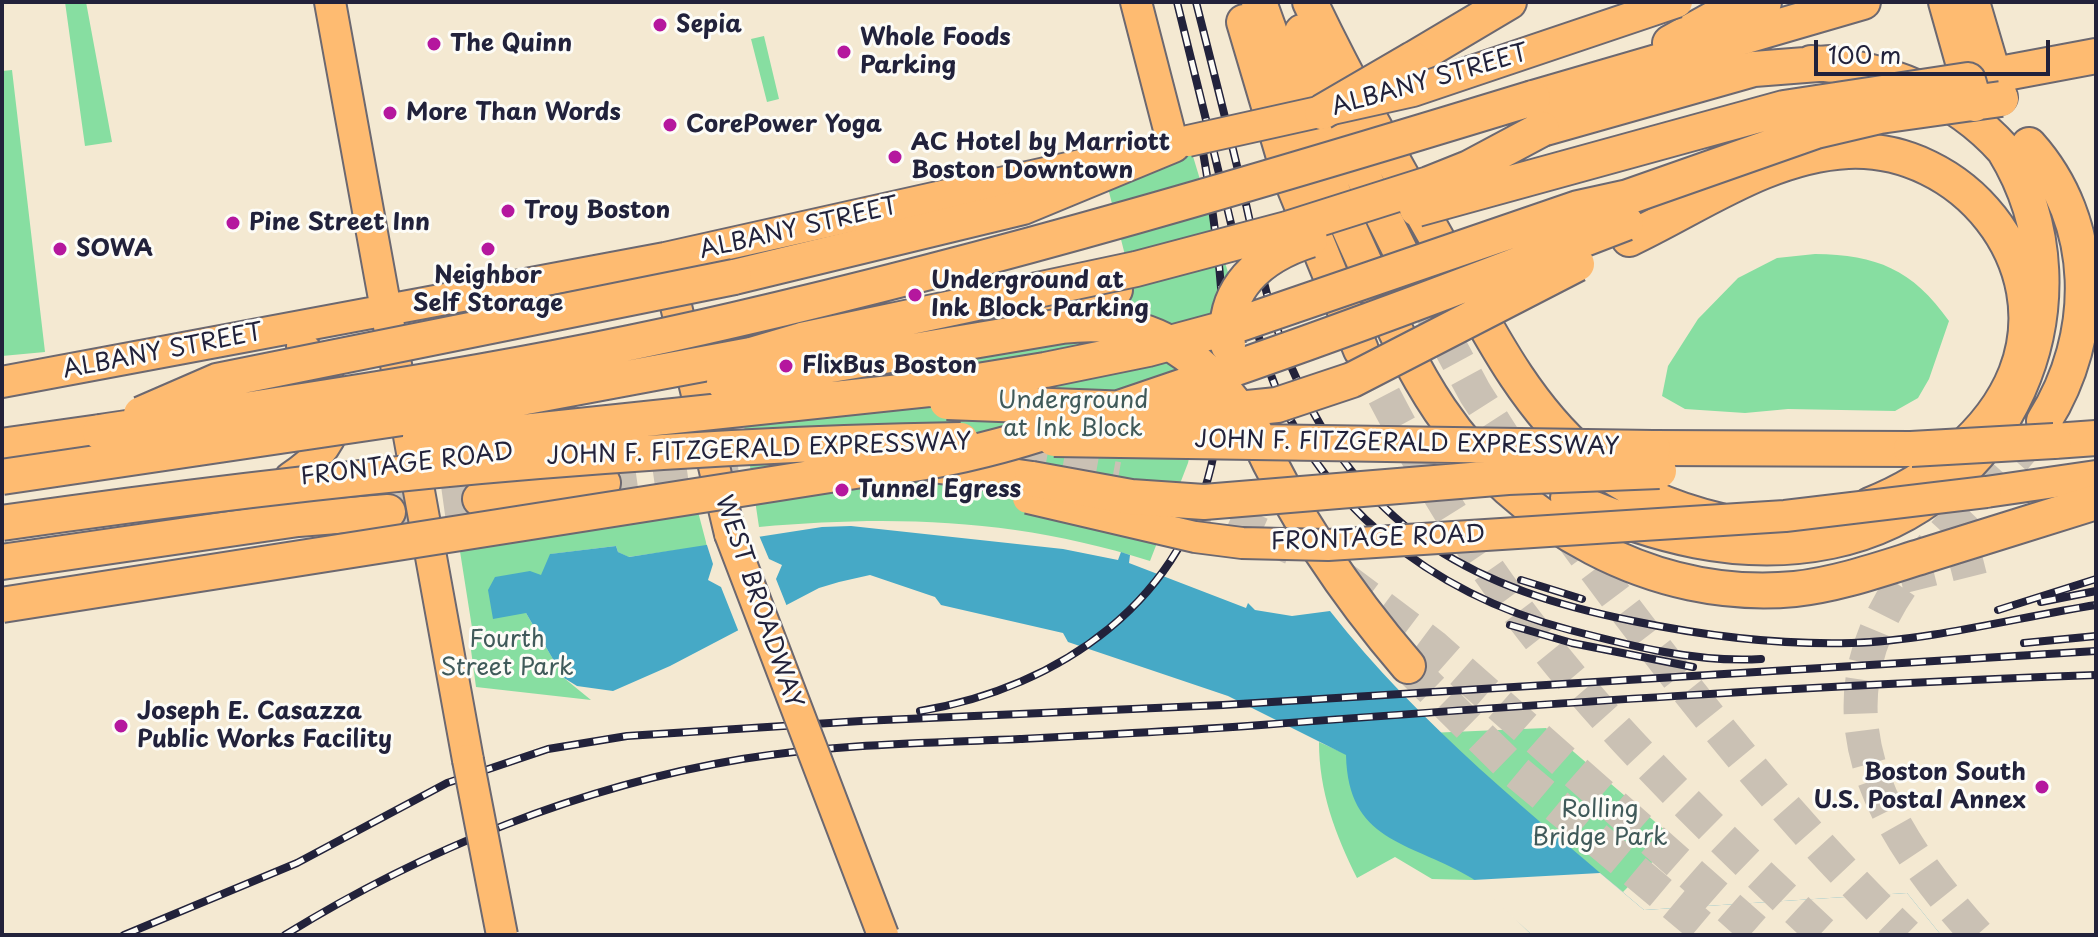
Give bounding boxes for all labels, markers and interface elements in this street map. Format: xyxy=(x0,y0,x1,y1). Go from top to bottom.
place label: Sepia xyxy=(676,11,742,39)
marker: Sepia xyxy=(651,16,669,34)
place label: Whole Foods Parking xyxy=(860,24,1011,80)
scale bar xyxy=(1818,24,2054,74)
place label: The Quinn xyxy=(450,30,572,58)
marker: The Quinn xyxy=(425,35,443,53)
text: 100 m xyxy=(1828,36,1901,72)
street label: ALBANY STREET xyxy=(1328,39,1532,123)
marker: Whole Foods Parking xyxy=(835,43,853,61)
place label: More Than Words xyxy=(406,99,621,127)
marker: More Than Words xyxy=(381,104,399,122)
place label: CorePower Yoga xyxy=(686,111,882,139)
marker: CorePower Yoga xyxy=(661,116,679,134)
place label: AC Hotel by Marriott Boston Downtown xyxy=(911,129,1170,185)
marker: AC Hotel by Marriott Boston Downtown xyxy=(886,148,904,166)
street label: ALBANY STREET xyxy=(697,192,901,266)
place label: Troy Boston xyxy=(524,197,670,225)
marker: Troy Boston xyxy=(499,202,517,220)
place label: Pine Street Inn xyxy=(249,209,430,237)
marker: Pine Street Inn xyxy=(224,214,242,232)
place label: SOWA xyxy=(76,235,153,263)
marker: SOWA xyxy=(51,240,69,258)
marker: Neighbor Self Storage xyxy=(479,240,497,258)
place label: Neighbor Self Storage xyxy=(413,262,563,318)
place label: Underground at Ink Block Parking xyxy=(931,267,1149,323)
marker: Underground at Ink Block Parking xyxy=(906,286,924,304)
street label: ALBANY STREET xyxy=(61,318,265,386)
place label: FlixBus Boston xyxy=(802,352,977,380)
marker: FlixBus Boston xyxy=(777,357,795,375)
park label: Underground at Ink Block xyxy=(998,387,1148,443)
street label: JOHN F. FITZGERALD EXPRESSWAY xyxy=(1194,426,1620,462)
street label: JOHN F. FITZGERALD EXPRESSWAY xyxy=(546,428,972,472)
street label: FRONTAGE ROAD xyxy=(299,438,515,492)
place label: Tunnel Egress xyxy=(858,476,1021,504)
marker: Tunnel Egress xyxy=(833,481,851,499)
street label: WEST BROADWAY xyxy=(708,492,808,712)
street label: FRONTAGE ROAD xyxy=(1270,521,1486,557)
park label: Fourth Street Park xyxy=(440,626,574,682)
place label: Joseph E. Casazza Public Works Facility xyxy=(137,698,392,754)
marker: Joseph E. Casazza Public Works Facility xyxy=(112,717,130,735)
place label: Boston South U.S. Postal Annex xyxy=(1814,759,2026,815)
marker: Boston South U.S. Postal Annex xyxy=(2033,778,2051,796)
park label: Rolling Bridge Park xyxy=(1532,796,1668,852)

